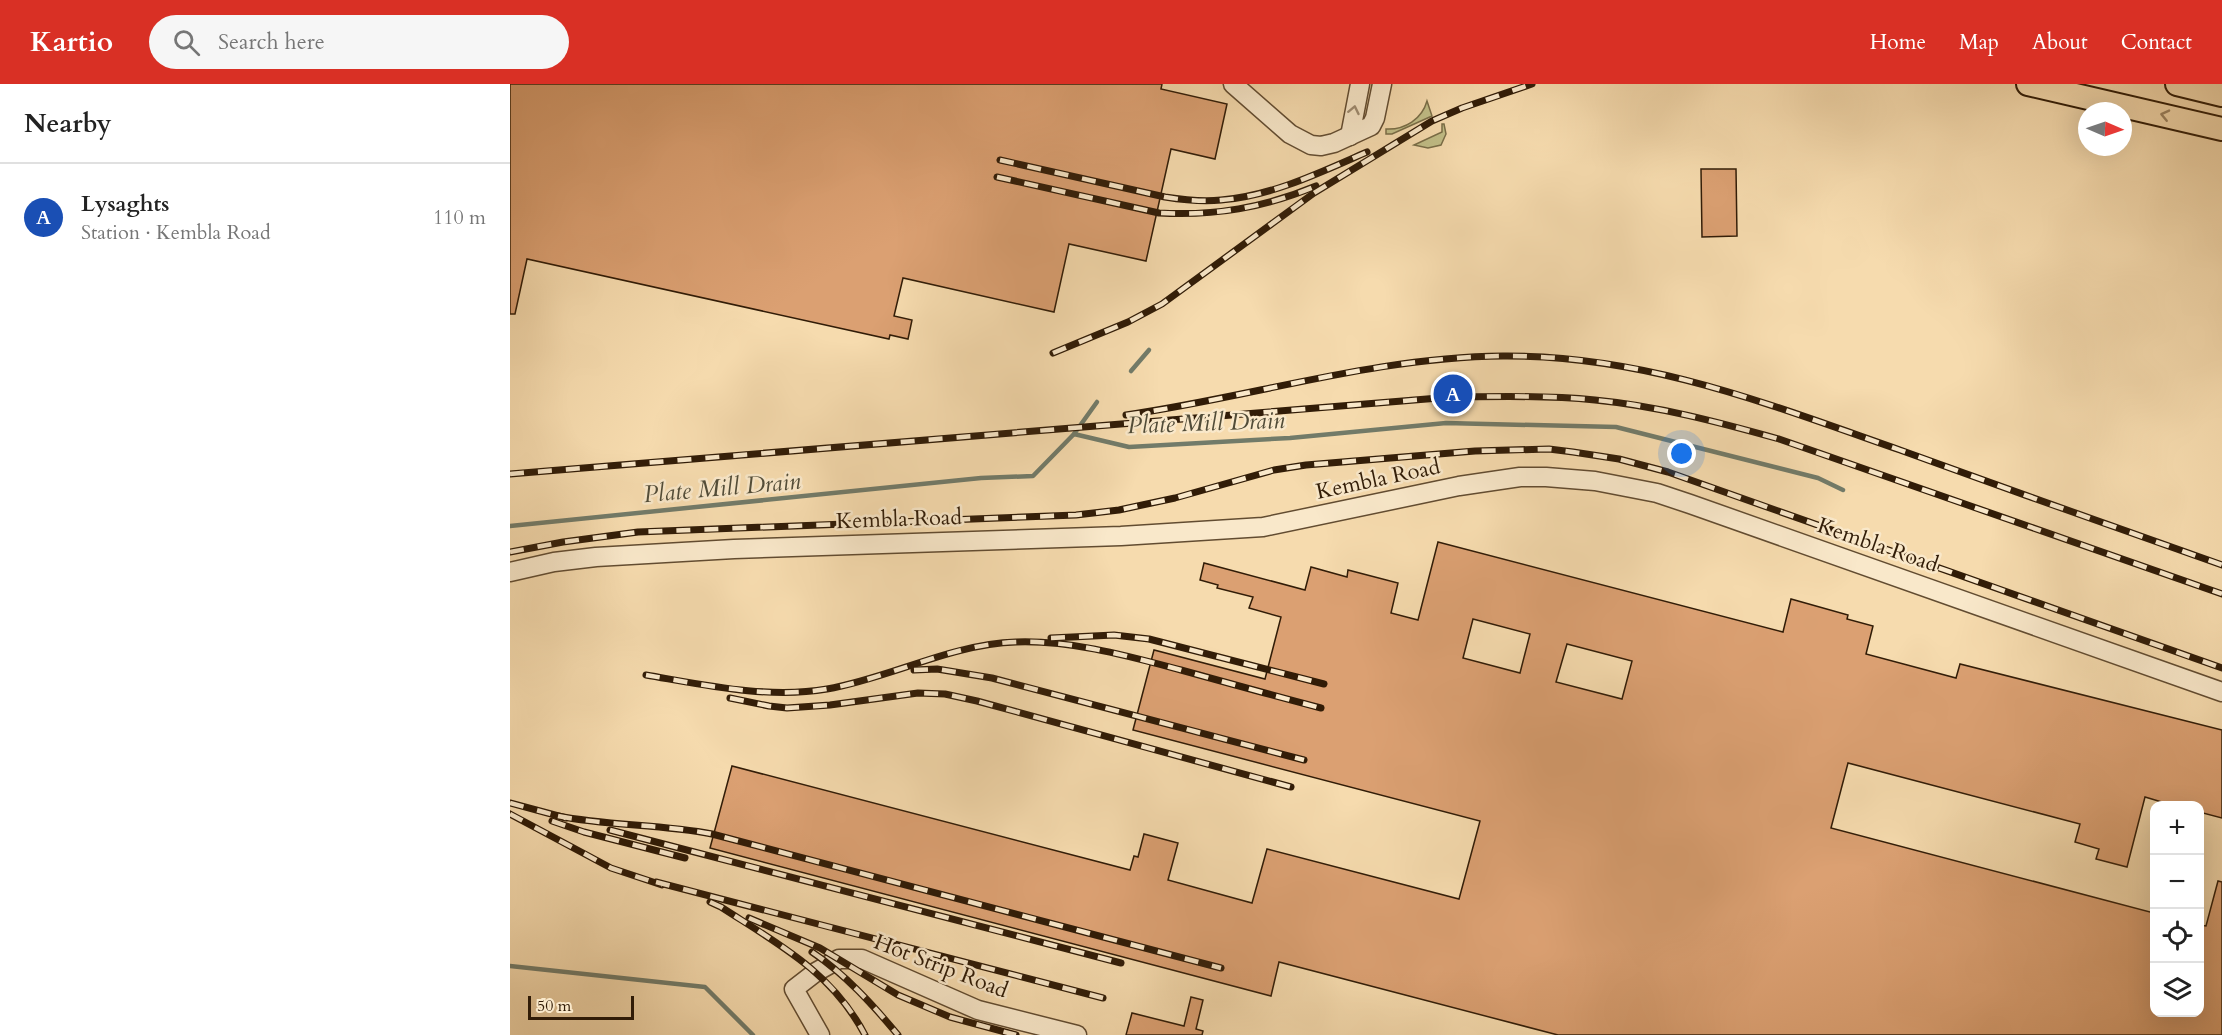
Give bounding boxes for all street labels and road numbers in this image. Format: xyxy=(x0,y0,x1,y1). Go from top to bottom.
street label: Kembla Road xyxy=(1313,451,1443,507)
street label: Kembla Road xyxy=(835,502,963,536)
street label: Kembla Road xyxy=(1813,510,1943,580)
street label: Hot Strip Road xyxy=(870,927,1013,1005)

